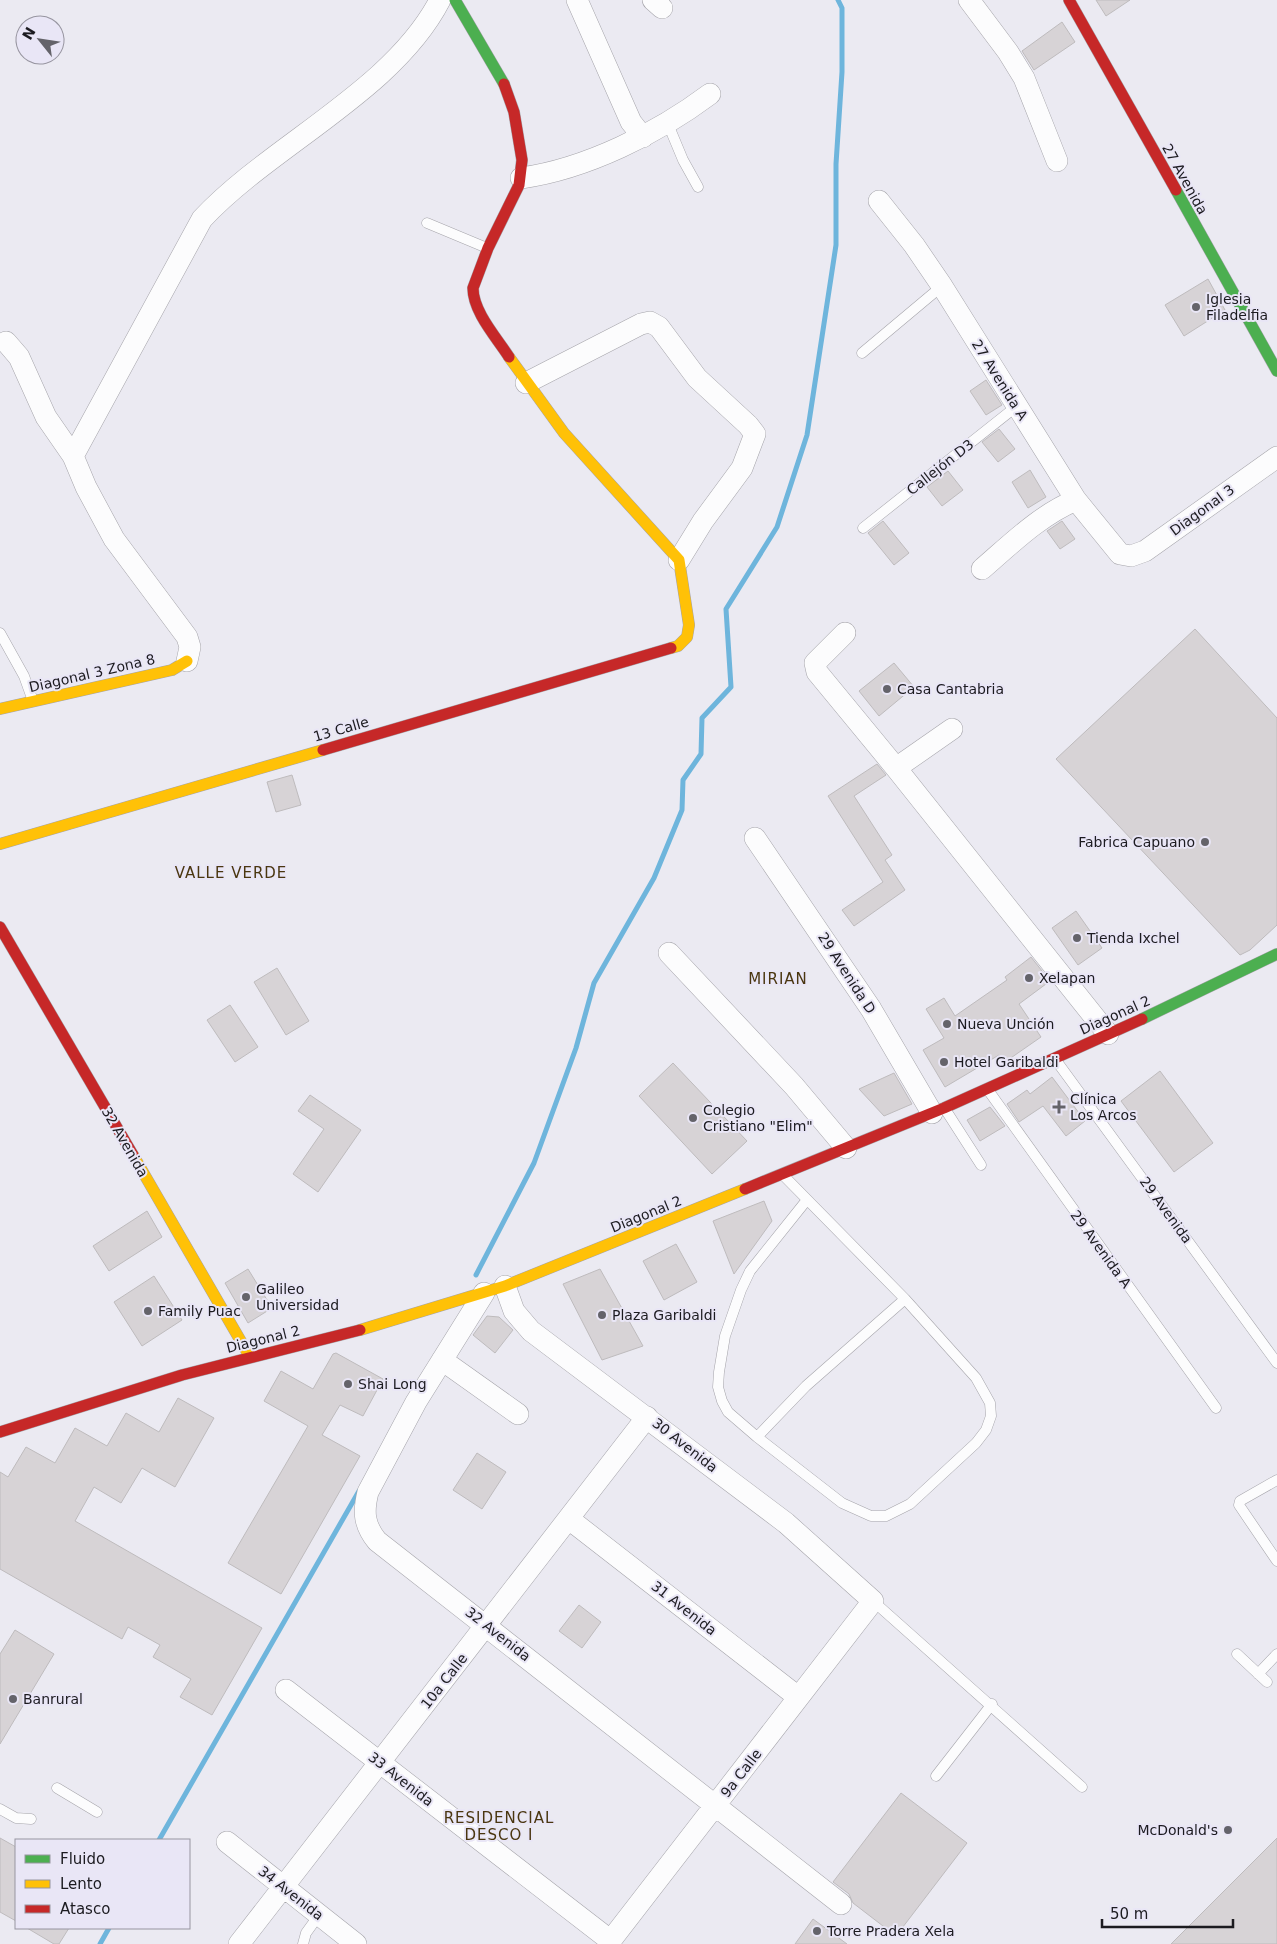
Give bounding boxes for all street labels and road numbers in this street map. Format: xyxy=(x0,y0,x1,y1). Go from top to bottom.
street label: 27 Avenida xyxy=(1159,141,1211,217)
street label: 27 Avenida A xyxy=(969,337,1031,424)
street label: Callejón D3 xyxy=(903,436,977,498)
street label: Diagonal 3 xyxy=(1167,481,1237,539)
street label: Diagonal 3 Zona 8 xyxy=(27,651,157,695)
street label: 13 Calle xyxy=(311,713,371,745)
street label: 29 Avenida D xyxy=(815,929,879,1017)
street label: Diagonal 2 xyxy=(1077,992,1153,1038)
street label: 32 Avenida xyxy=(99,1104,151,1180)
street label: 29 Avenida xyxy=(1137,1174,1195,1246)
street label: Diagonal 2 xyxy=(608,1192,684,1236)
street label: 29 Avenida A xyxy=(1067,1207,1135,1291)
street label: Diagonal 2 xyxy=(224,1322,302,1356)
street label: 30 Avenida xyxy=(649,1415,721,1475)
street label: 31 Avenida xyxy=(648,1578,720,1638)
street label: 32 Avenida xyxy=(462,1604,534,1664)
street label: 10a Calle xyxy=(418,1650,470,1712)
street label: 9a Calle xyxy=(717,1746,765,1800)
street label: 33 Avenida xyxy=(365,1749,437,1809)
street label: 34 Avenida xyxy=(255,1863,327,1923)

